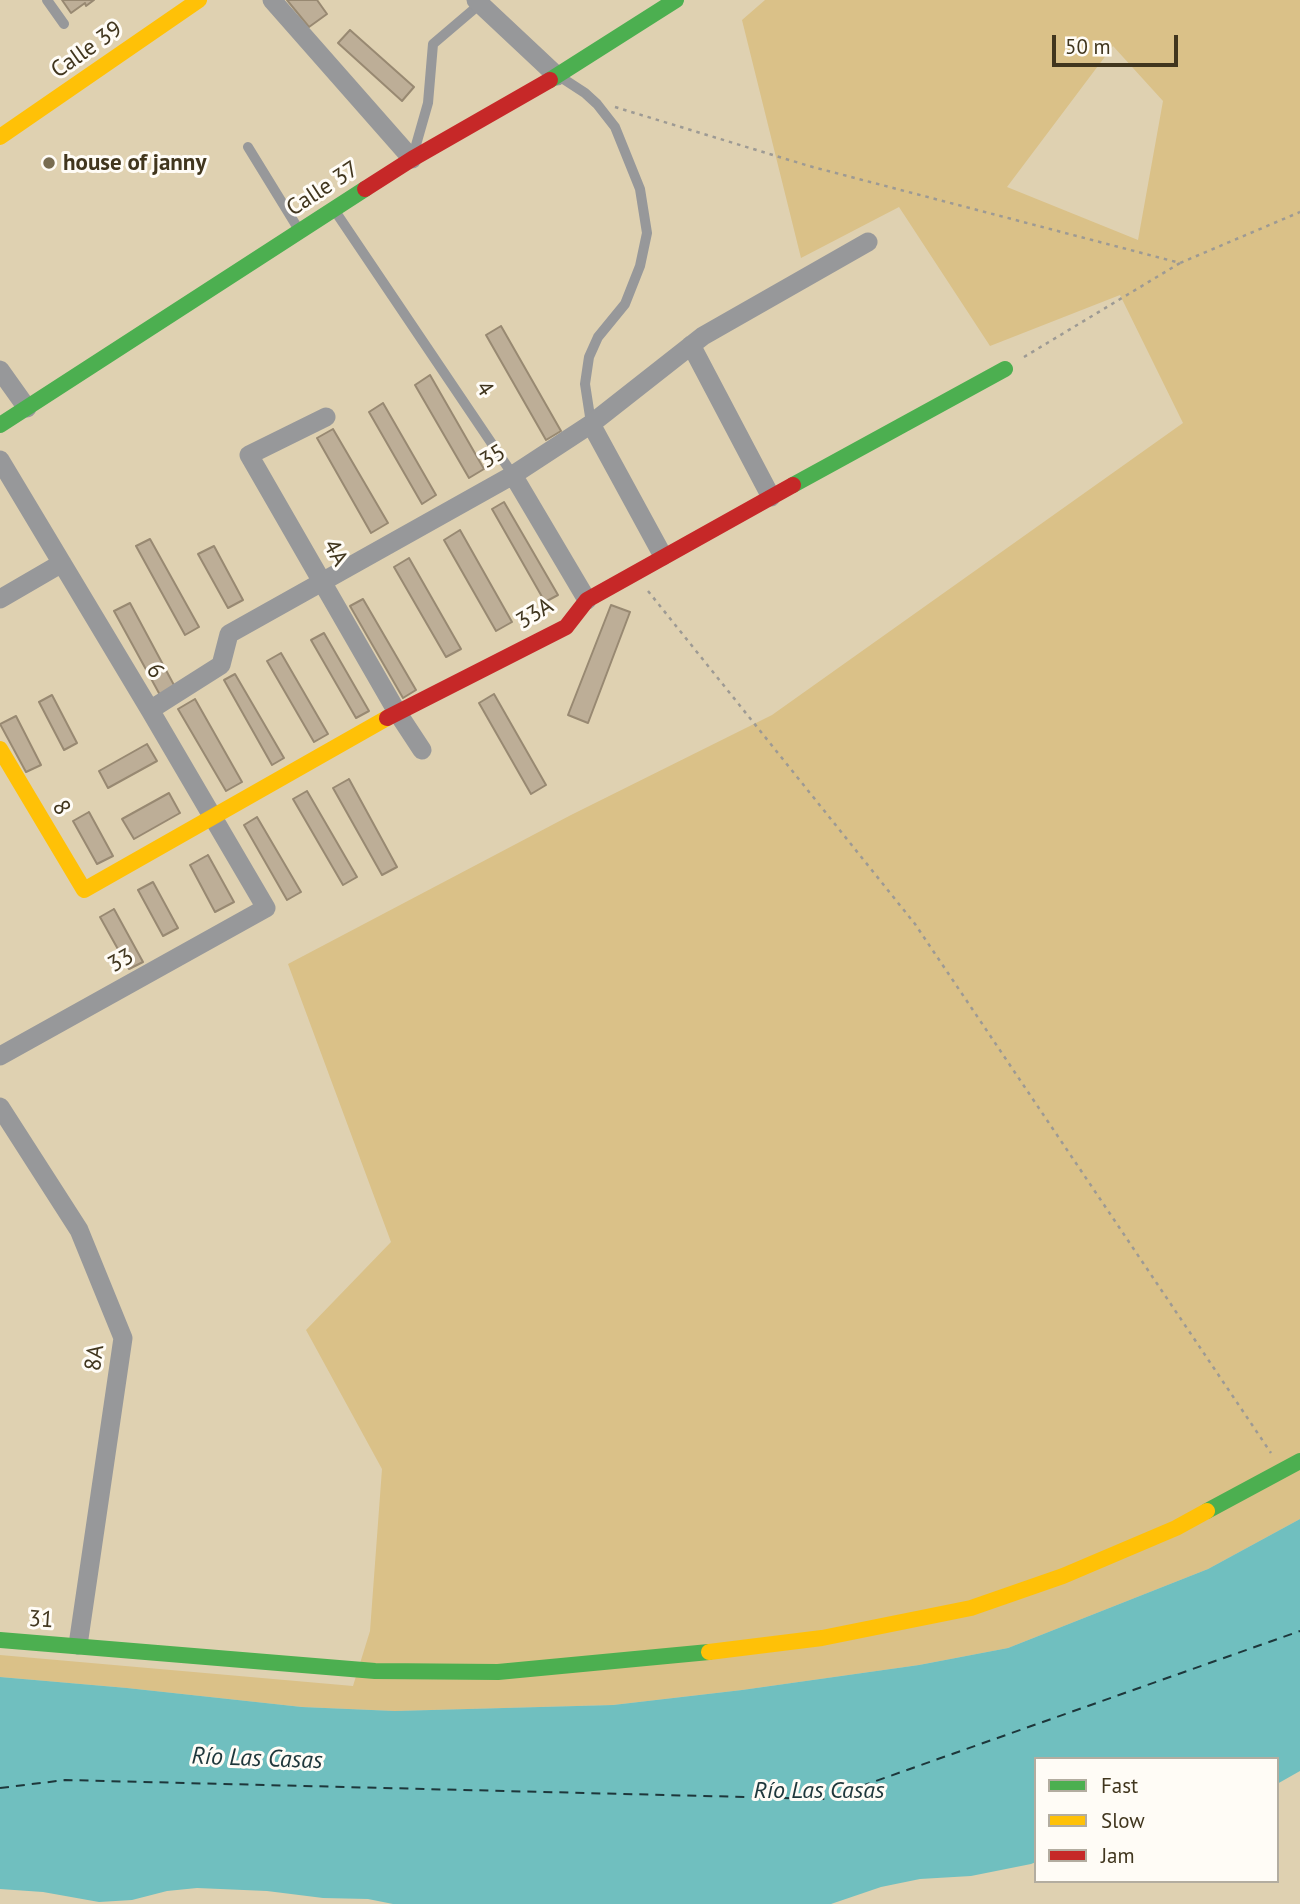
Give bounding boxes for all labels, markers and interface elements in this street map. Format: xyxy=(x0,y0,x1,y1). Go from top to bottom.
street label: Calle 39 xyxy=(46,16,128,84)
scale bar xyxy=(1055,21,1181,65)
text: 50 m xyxy=(1065,33,1111,60)
place label: house of janny xyxy=(63,149,206,177)
marker: house of janny xyxy=(41,155,57,171)
street label: Calle 37 xyxy=(282,156,364,222)
street label: 4 xyxy=(469,376,499,402)
street label: 35 xyxy=(475,439,511,475)
street label: 4A xyxy=(317,535,353,571)
street label: 33A xyxy=(511,592,559,636)
street label: 6 xyxy=(140,659,170,683)
street label: 8 xyxy=(46,796,76,820)
street label: 33 xyxy=(103,943,139,979)
street label: 8A xyxy=(80,1343,110,1373)
street label: 31 xyxy=(28,1605,54,1635)
water label: Río Las Casas xyxy=(191,1742,323,1776)
legend xyxy=(1034,1757,1279,1883)
text: Fast xyxy=(1101,1772,1138,1799)
water label: Río Las Casas xyxy=(753,1777,885,1805)
text: Slow xyxy=(1101,1807,1145,1834)
text: Jam xyxy=(1101,1842,1135,1869)

